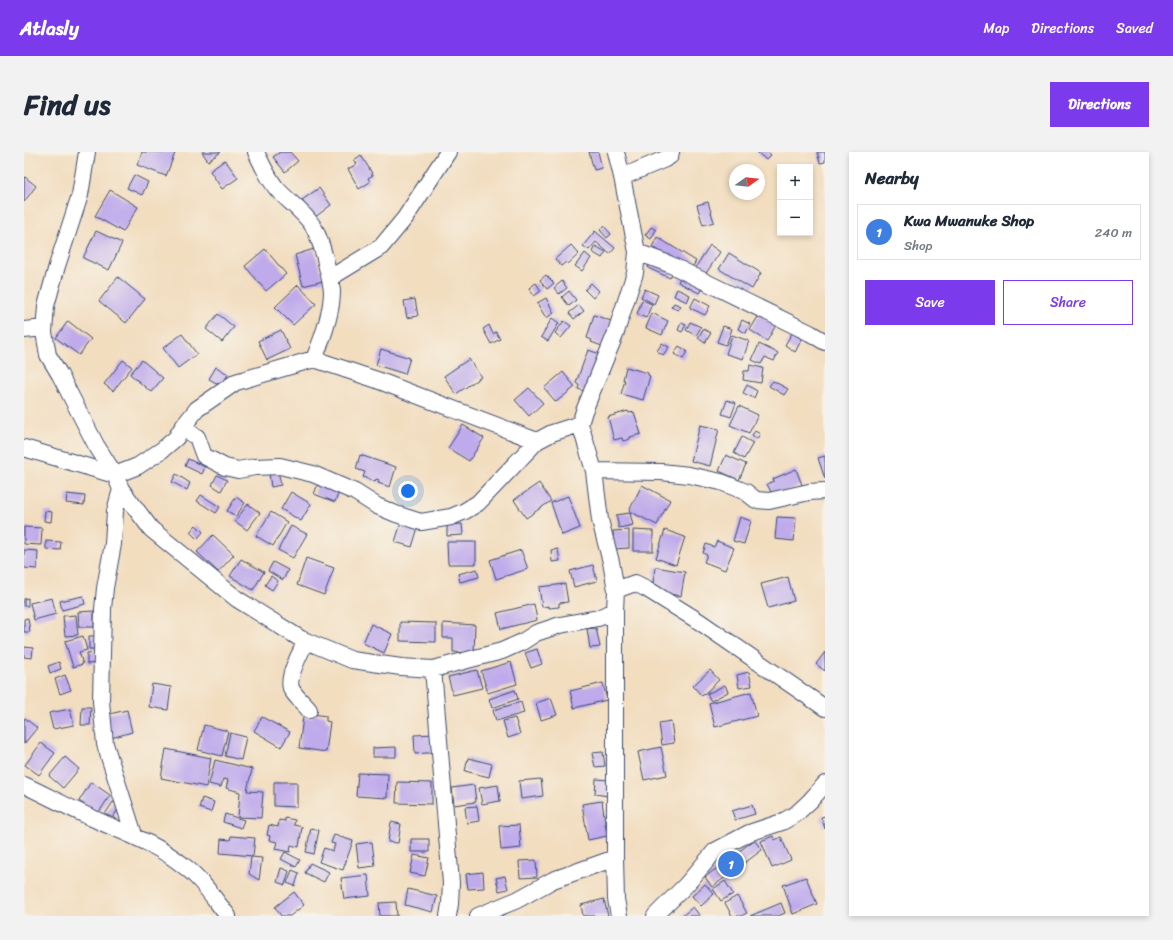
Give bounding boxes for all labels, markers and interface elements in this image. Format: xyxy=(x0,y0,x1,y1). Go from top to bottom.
text: Atlasly xyxy=(20,12,79,45)
text: Map xyxy=(983,16,1009,41)
text: Directions xyxy=(1031,16,1094,41)
text: Saved xyxy=(1116,16,1153,41)
text: Find us xyxy=(24,80,111,129)
button: Directions xyxy=(1050,82,1149,127)
text: Nearby xyxy=(865,163,919,193)
north arrow xyxy=(729,164,765,200)
map controls xyxy=(777,164,813,236)
button: + xyxy=(777,164,813,200)
button: − xyxy=(777,200,813,236)
text: Kwa Mwanuke Shop xyxy=(904,208,1034,234)
text: 1 xyxy=(876,221,882,244)
text: 240 m xyxy=(1095,221,1132,244)
text: Shop xyxy=(904,234,932,257)
button: Save xyxy=(865,280,995,325)
button: Share xyxy=(1003,280,1133,325)
your location xyxy=(398,481,418,501)
pin: 1 xyxy=(718,849,744,879)

